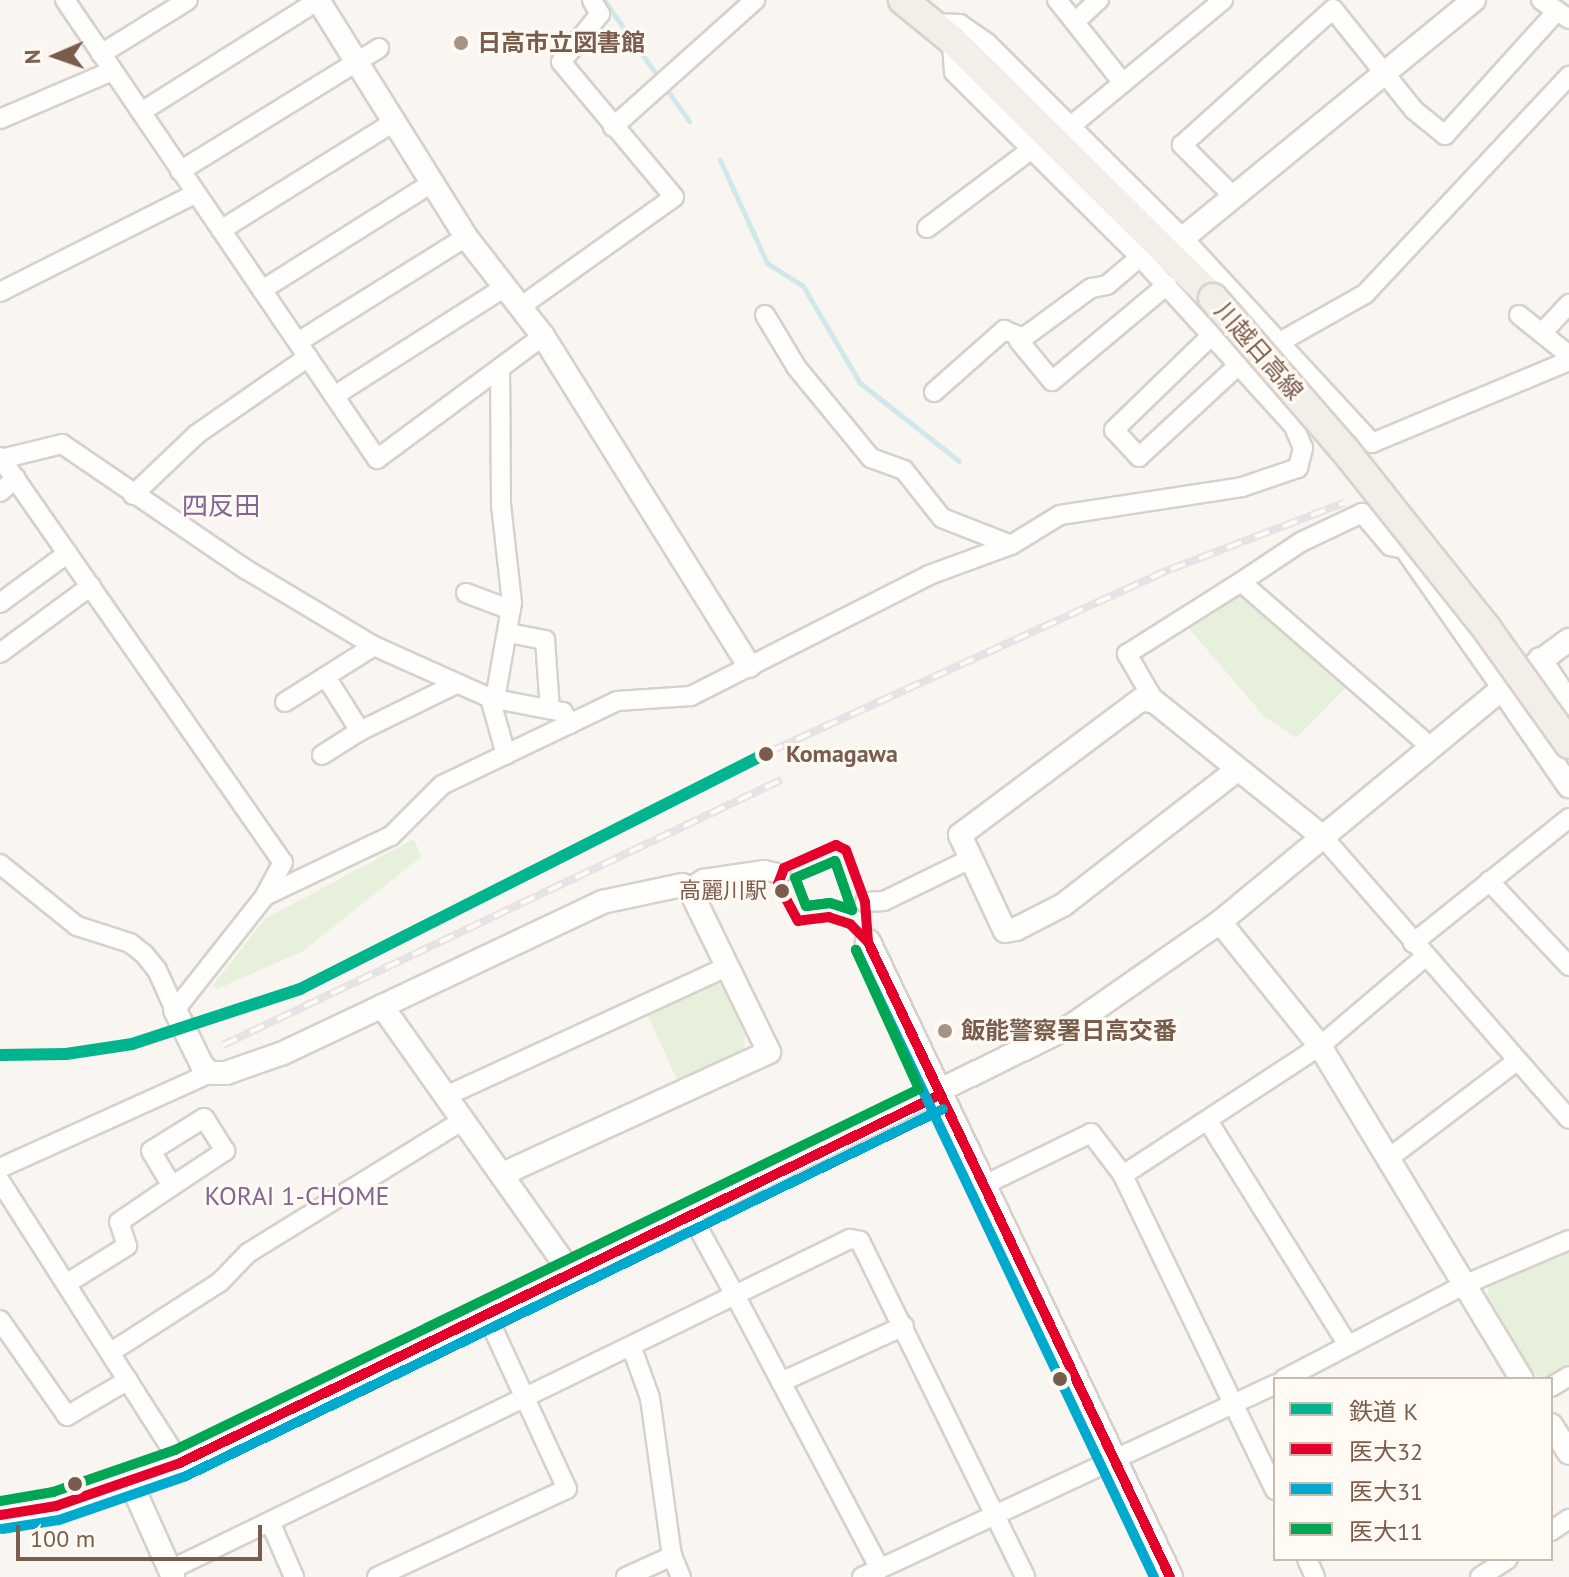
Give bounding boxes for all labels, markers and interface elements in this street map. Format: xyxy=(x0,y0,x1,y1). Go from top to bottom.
north arrow xyxy=(16,16,96,96)
place label: 日高市立図書館 xyxy=(477,29,645,57)
marker: 日高市立図書館 xyxy=(452,34,470,52)
text: N xyxy=(18,49,46,65)
street label: 川越日高線 xyxy=(1209,296,1309,406)
district label: 四反田 xyxy=(182,490,260,522)
place label: Komagawa xyxy=(786,740,898,768)
marker: Komagawa xyxy=(753,741,779,767)
place label: 高麗川駅 xyxy=(679,878,767,904)
marker: 高麗川駅 xyxy=(774,883,790,899)
place label: 飯能警察署日高交番 xyxy=(961,1017,1177,1045)
marker: 飯能警察署日高交番 xyxy=(936,1022,954,1040)
district label: KORAI 1-CHOME xyxy=(191,1180,403,1212)
unlabelled marker xyxy=(1052,1371,1068,1387)
legend xyxy=(1273,1377,1553,1561)
text: 鉄道 K xyxy=(1349,1396,1418,1427)
text: 医大32 xyxy=(1349,1436,1423,1467)
unlabelled marker xyxy=(67,1476,83,1492)
text: 医大31 xyxy=(1349,1476,1423,1507)
scale bar xyxy=(20,1509,266,1559)
text: 医大11 xyxy=(1349,1516,1423,1547)
text: 100 m xyxy=(30,1523,95,1554)

